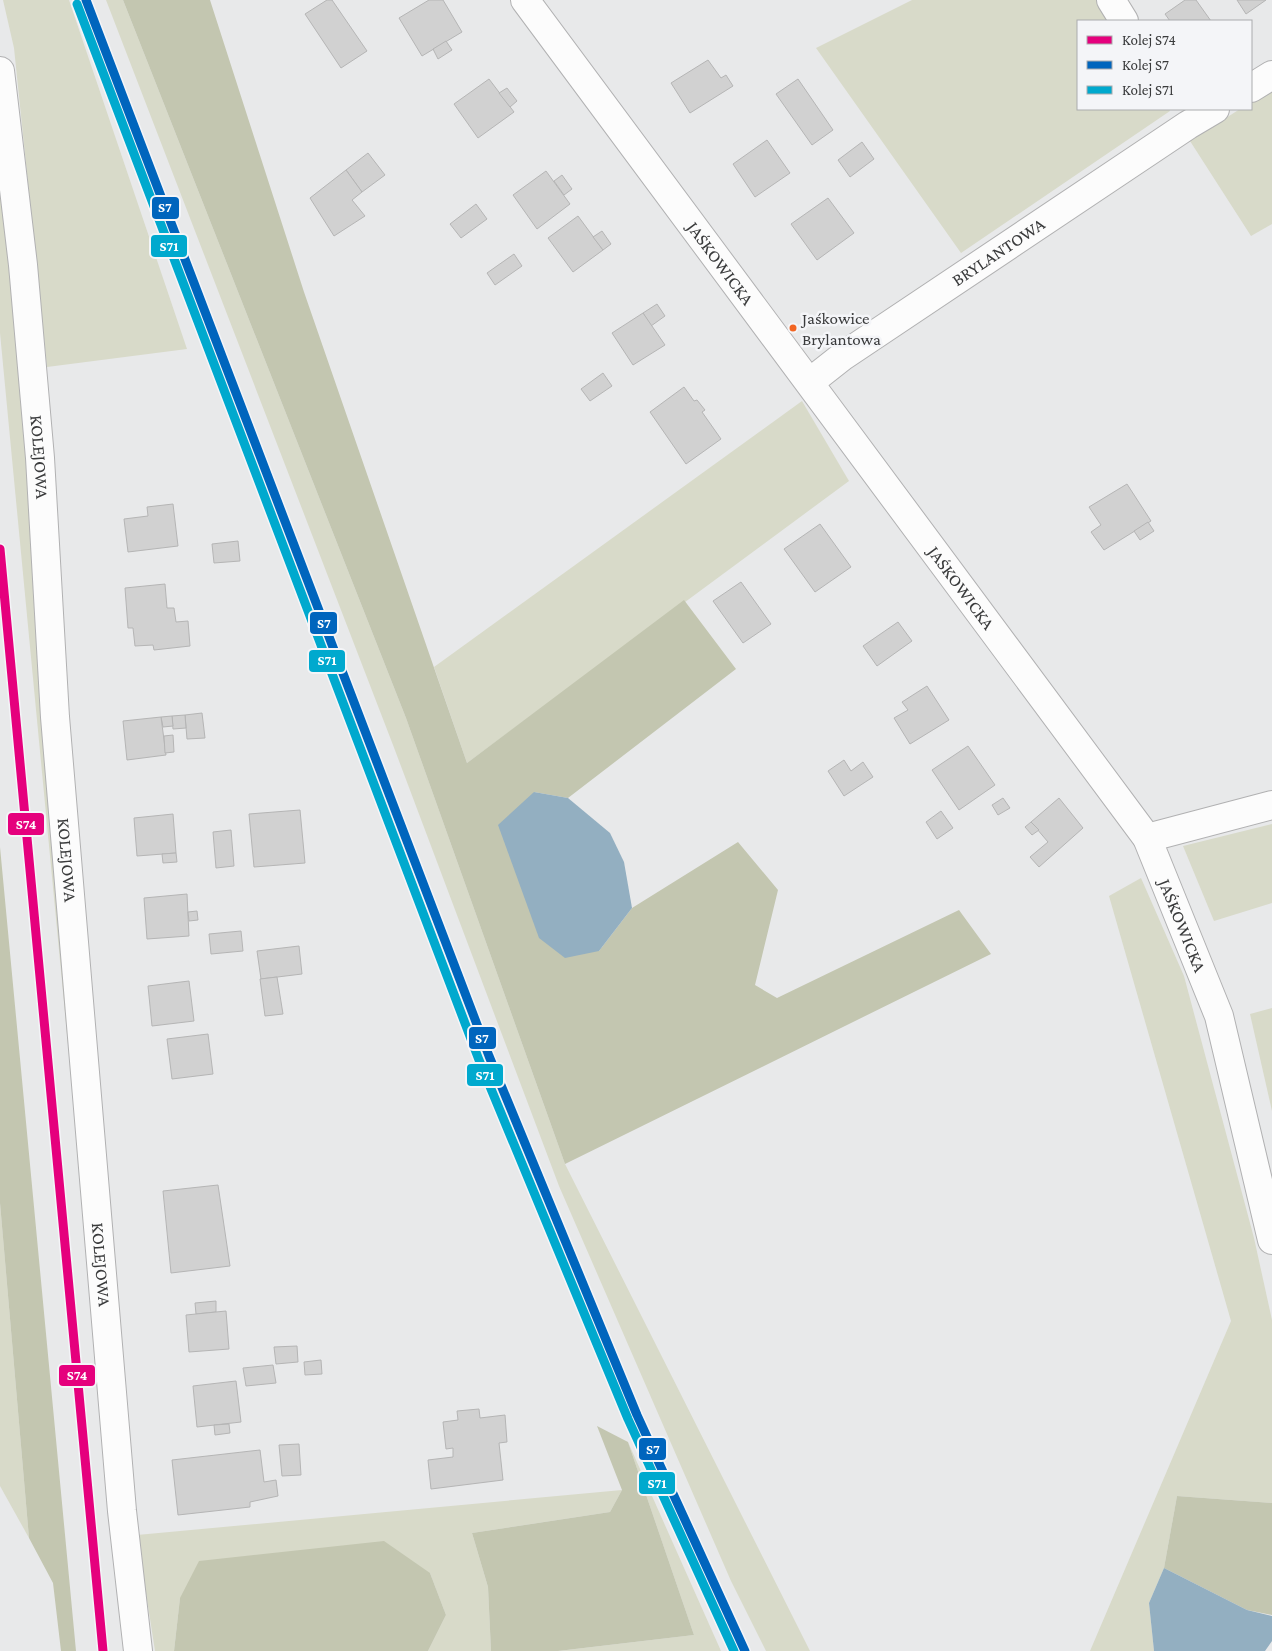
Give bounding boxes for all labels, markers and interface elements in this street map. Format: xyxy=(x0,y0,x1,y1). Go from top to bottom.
legend xyxy=(1077,20,1252,110)
text: Kolej S74 xyxy=(1122,32,1176,49)
text: Kolej S7 xyxy=(1122,57,1169,74)
text: Kolej S71 xyxy=(1122,82,1174,99)
line badge: S7 xyxy=(151,196,180,220)
text: S7 xyxy=(158,199,172,215)
street label: BRYLANTOWA xyxy=(948,213,1049,290)
street label: JAŚKOWICKA xyxy=(682,216,758,310)
line badge: S71 xyxy=(150,234,188,258)
text: S71 xyxy=(159,238,179,254)
place label: Jaśkowice Brylantowa xyxy=(800,309,881,349)
marker: Jaśkowice Brylantowa xyxy=(788,323,798,333)
street label: KOLEJOWA xyxy=(26,414,52,500)
street label: JAŚKOWICKA xyxy=(923,541,999,634)
line badge: S7 xyxy=(309,611,338,635)
text: S7 xyxy=(317,615,331,631)
line badge: S71 xyxy=(308,649,346,673)
text: S71 xyxy=(317,652,337,668)
line badge: S74 xyxy=(7,812,45,836)
text: S74 xyxy=(16,816,37,832)
street label: KOLEJOWA xyxy=(54,817,81,904)
street label: JAŚKOWICKA xyxy=(1154,874,1210,976)
line badge: S7 xyxy=(468,1026,497,1050)
text: S7 xyxy=(475,1030,489,1046)
line badge: S71 xyxy=(466,1063,504,1087)
text: S71 xyxy=(475,1067,495,1083)
street label: KOLEJOWA xyxy=(88,1222,115,1308)
line badge: S74 xyxy=(58,1364,96,1387)
text: S74 xyxy=(67,1367,88,1383)
line badge: S7 xyxy=(638,1437,667,1461)
text: S7 xyxy=(646,1441,660,1457)
line badge: S71 xyxy=(638,1471,676,1495)
text: S71 xyxy=(647,1475,667,1491)

